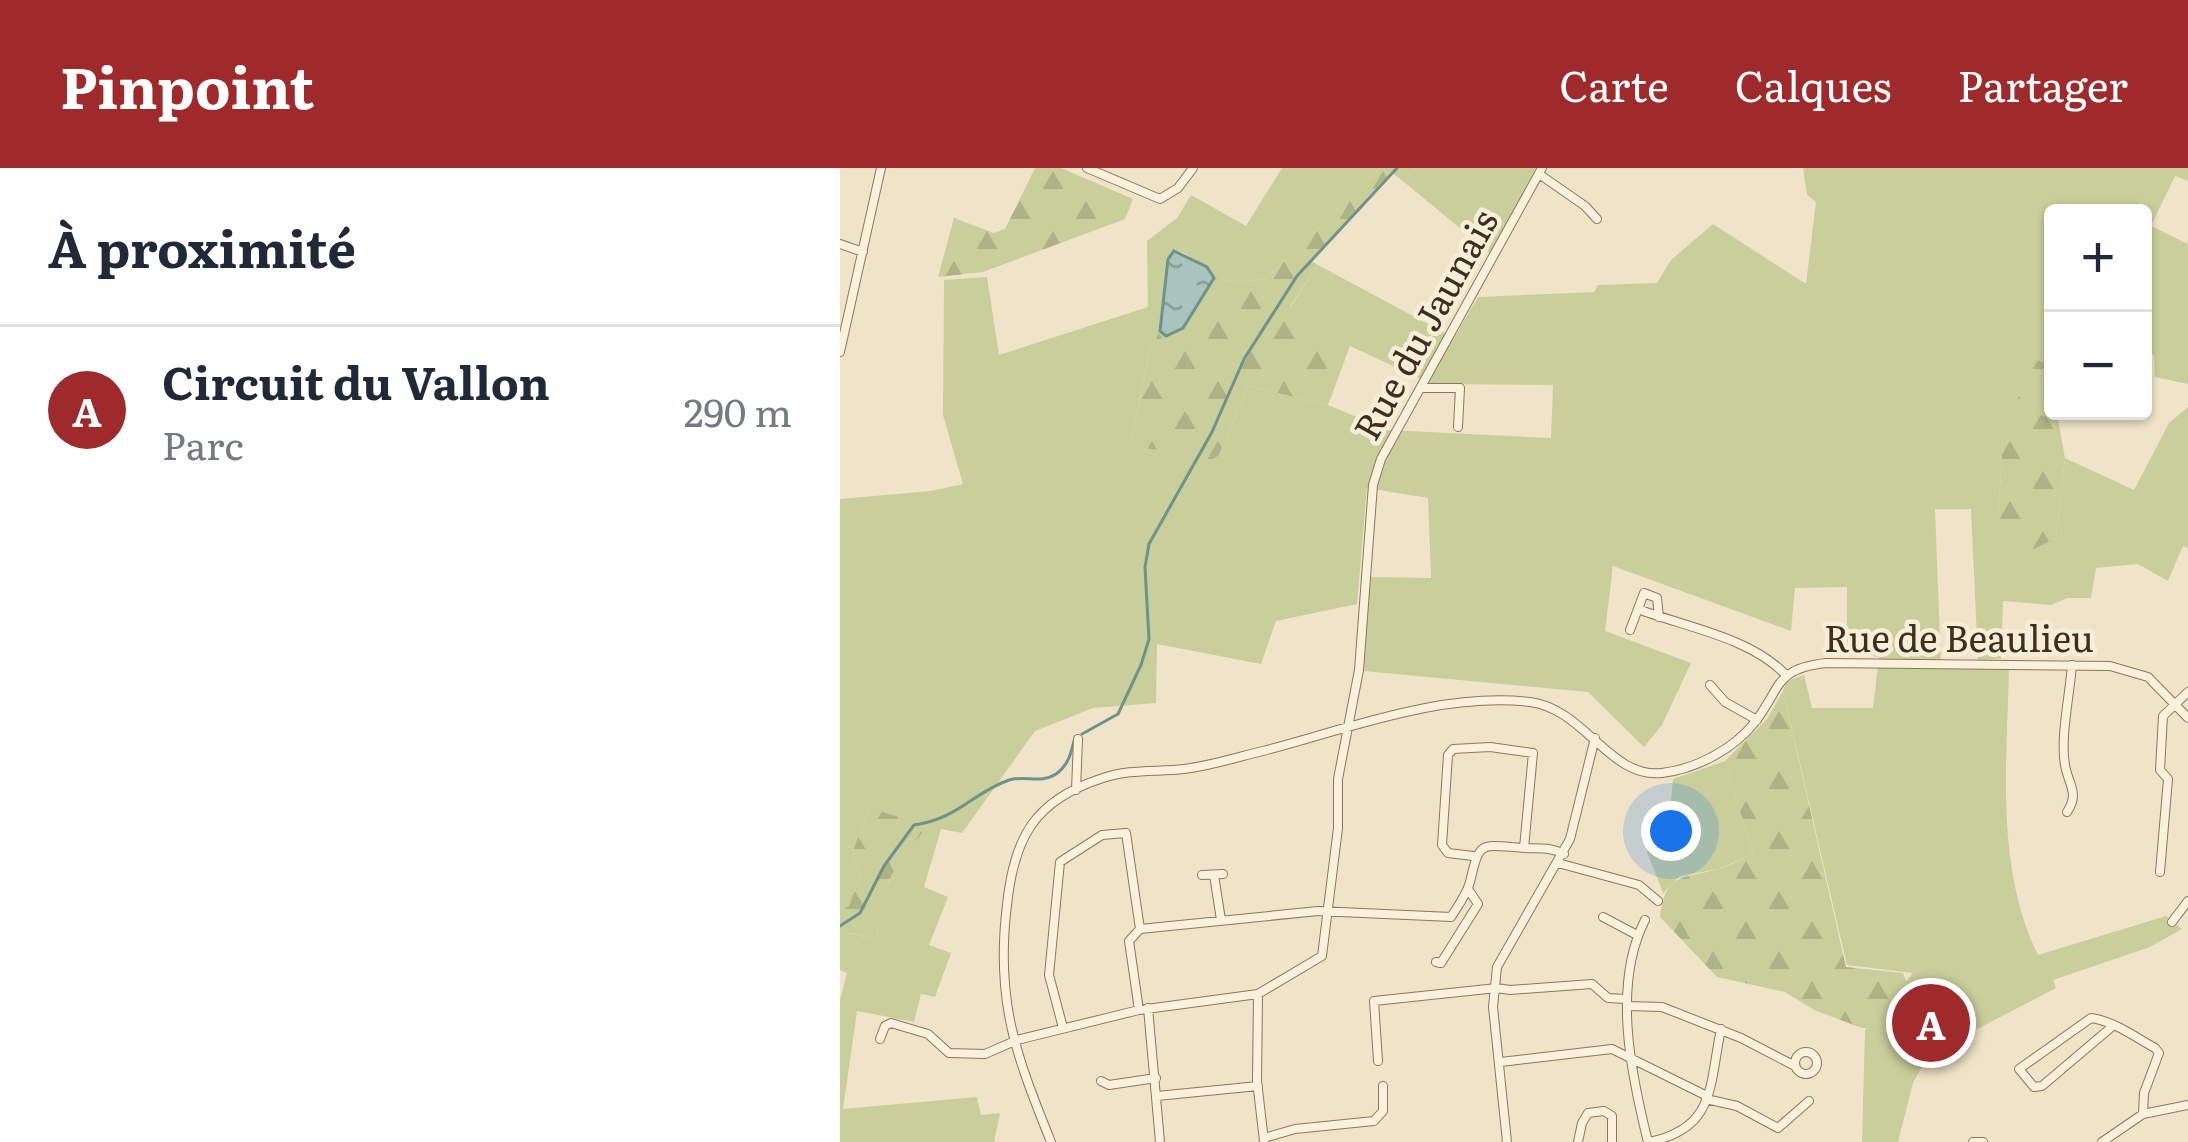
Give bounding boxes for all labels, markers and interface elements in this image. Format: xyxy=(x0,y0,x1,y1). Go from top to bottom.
text: Pinpoint xyxy=(60,42,314,127)
text: Carte xyxy=(1559,53,1669,115)
text: Calques xyxy=(1735,53,1892,115)
text: Partager xyxy=(1958,53,2128,115)
street label: Rue du Jaunais xyxy=(1339,199,1509,449)
map controls xyxy=(2044,204,2152,420)
button: + xyxy=(2044,204,2152,312)
text: À proximité xyxy=(48,208,356,284)
button: − xyxy=(2044,312,2152,420)
text: Circuit du Vallon xyxy=(162,347,550,414)
text: A xyxy=(72,381,102,439)
text: 290 m xyxy=(684,381,792,439)
text: Parc xyxy=(162,414,244,472)
street label: Rue de Beaulieu xyxy=(1824,610,2094,663)
your location xyxy=(1641,801,1701,861)
pin: A xyxy=(1892,978,1970,1068)

